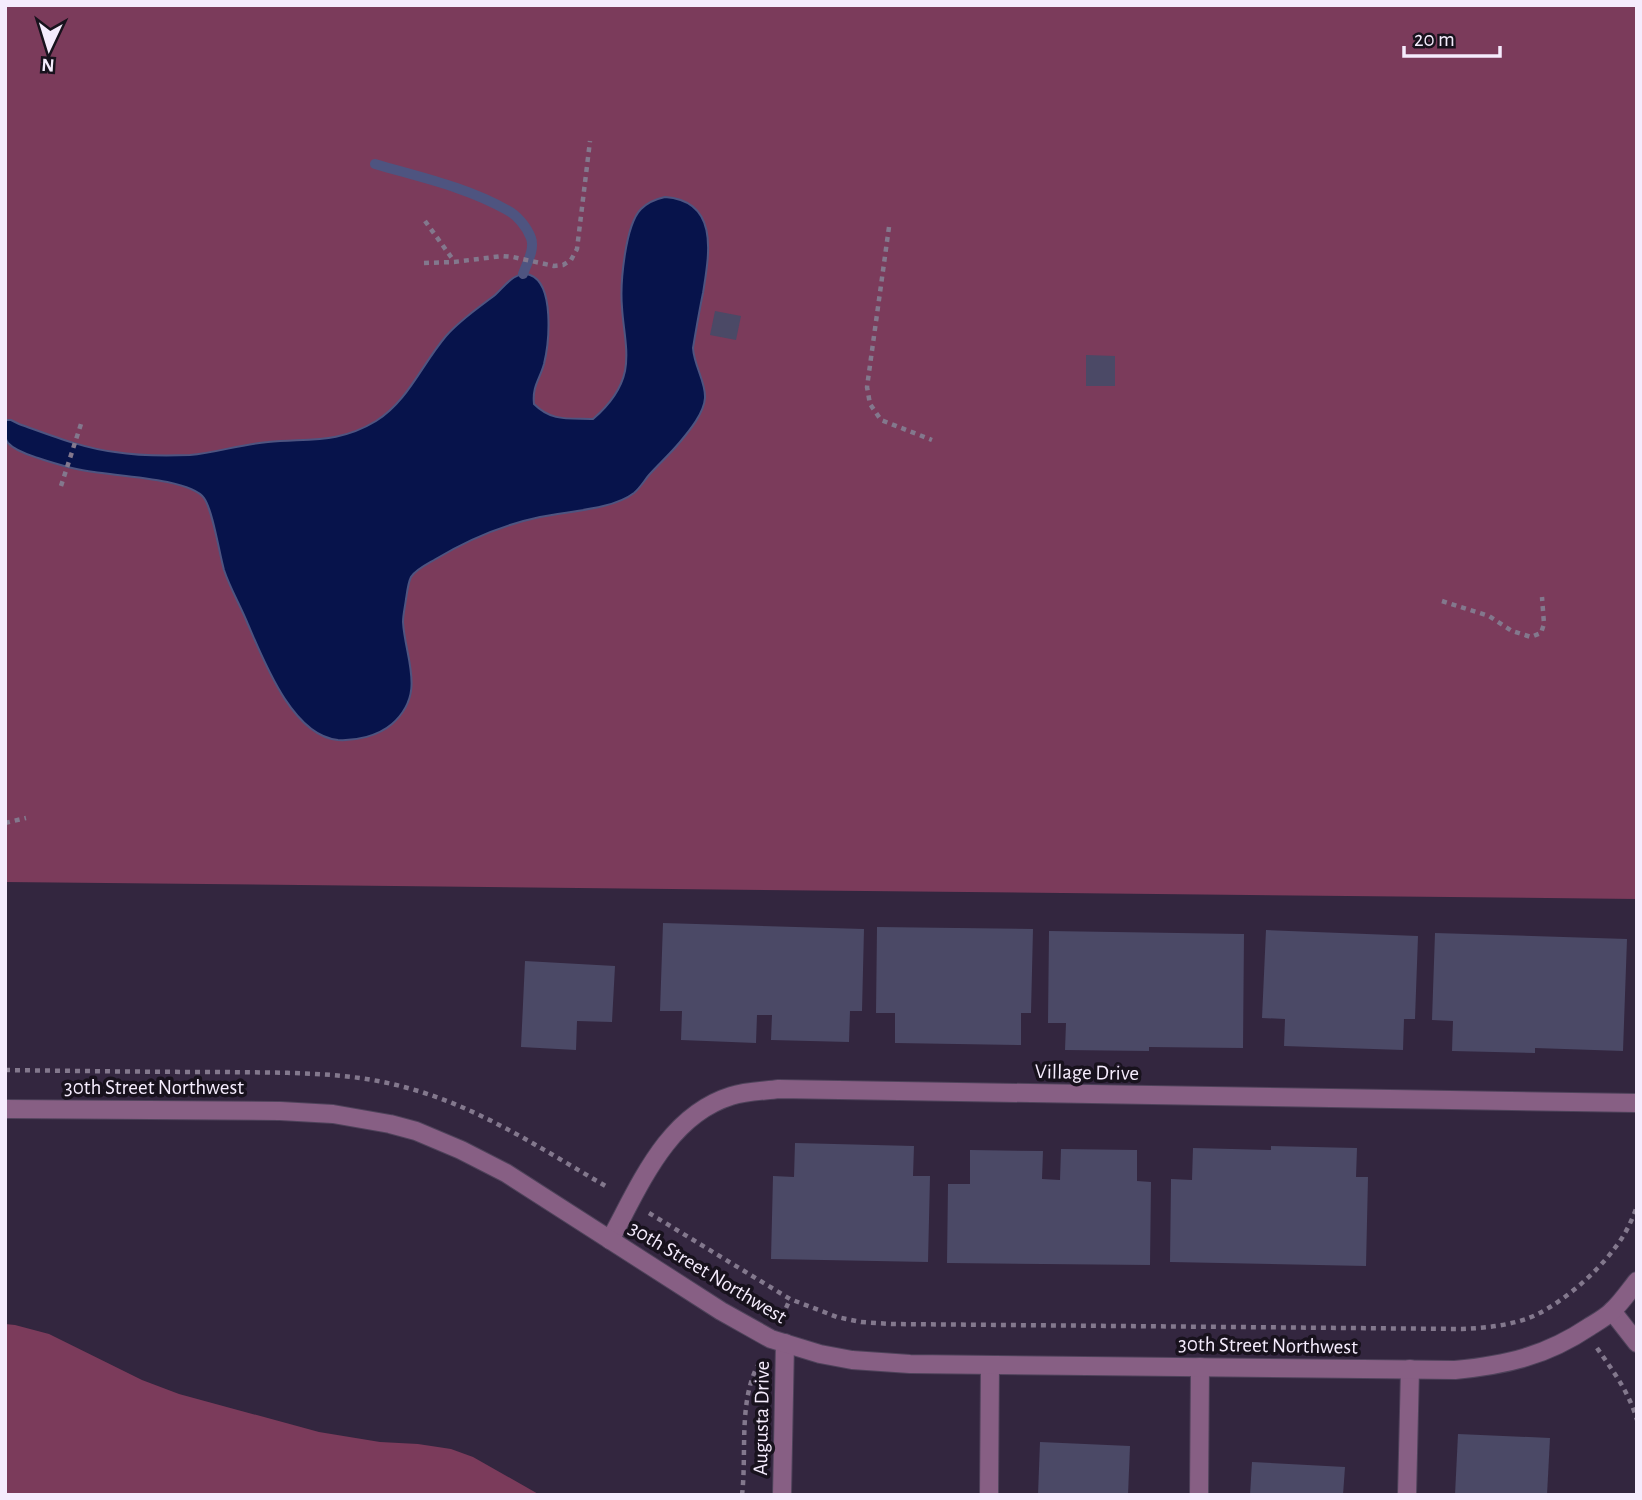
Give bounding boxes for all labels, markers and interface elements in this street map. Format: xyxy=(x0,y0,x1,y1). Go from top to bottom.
north arrow xyxy=(14,14,84,84)
scale bar xyxy=(1404,14,1500,58)
text: 20 m xyxy=(1414,29,1455,50)
text: N xyxy=(41,55,55,74)
street label: Village Drive xyxy=(1035,1061,1139,1084)
street label: 30th Street Northwest xyxy=(64,1077,244,1098)
street label: 30th Street Northwest xyxy=(625,1217,790,1328)
street label: 30th Street Northwest xyxy=(1178,1333,1358,1358)
street label: Augusta Drive xyxy=(750,1360,773,1476)

